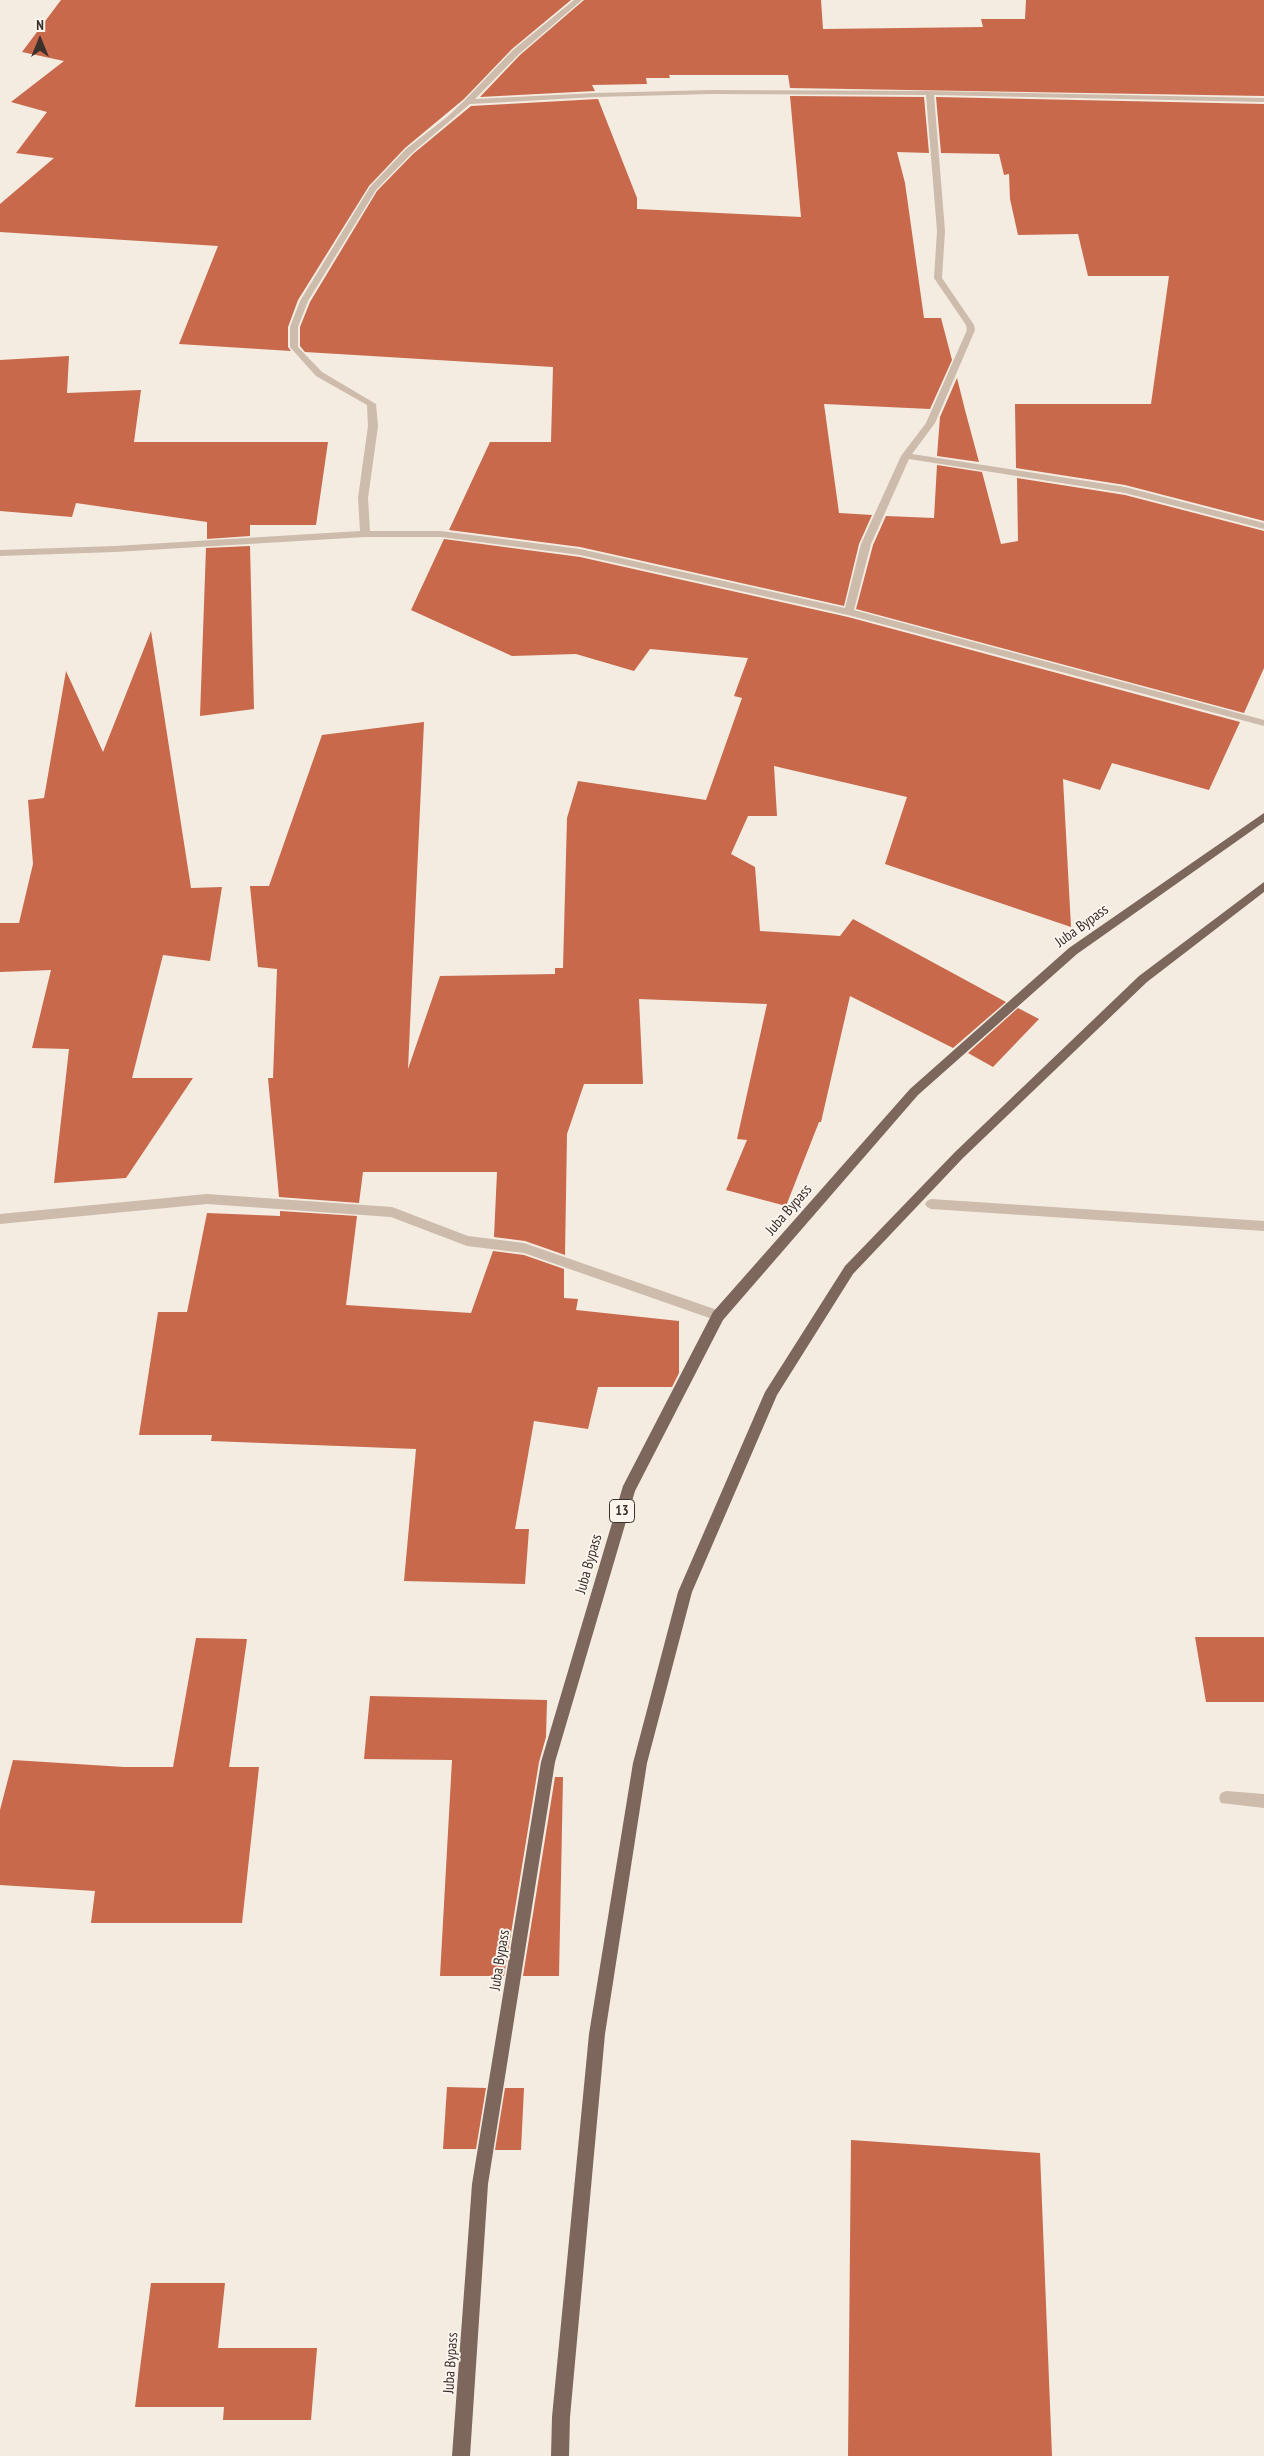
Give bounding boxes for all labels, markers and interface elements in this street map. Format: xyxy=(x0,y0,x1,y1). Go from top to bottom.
north arrow xyxy=(15,15,65,65)
text: N xyxy=(36,16,44,34)
street label: Juba Bypass xyxy=(1052,901,1112,951)
street label: Juba Bypass xyxy=(762,1181,816,1239)
road number: 13 xyxy=(610,1500,634,1522)
street label: Juba Bypass xyxy=(572,1532,606,1596)
street label: Juba Bypass xyxy=(486,1928,514,1992)
street label: Juba Bypass xyxy=(440,2332,462,2394)

